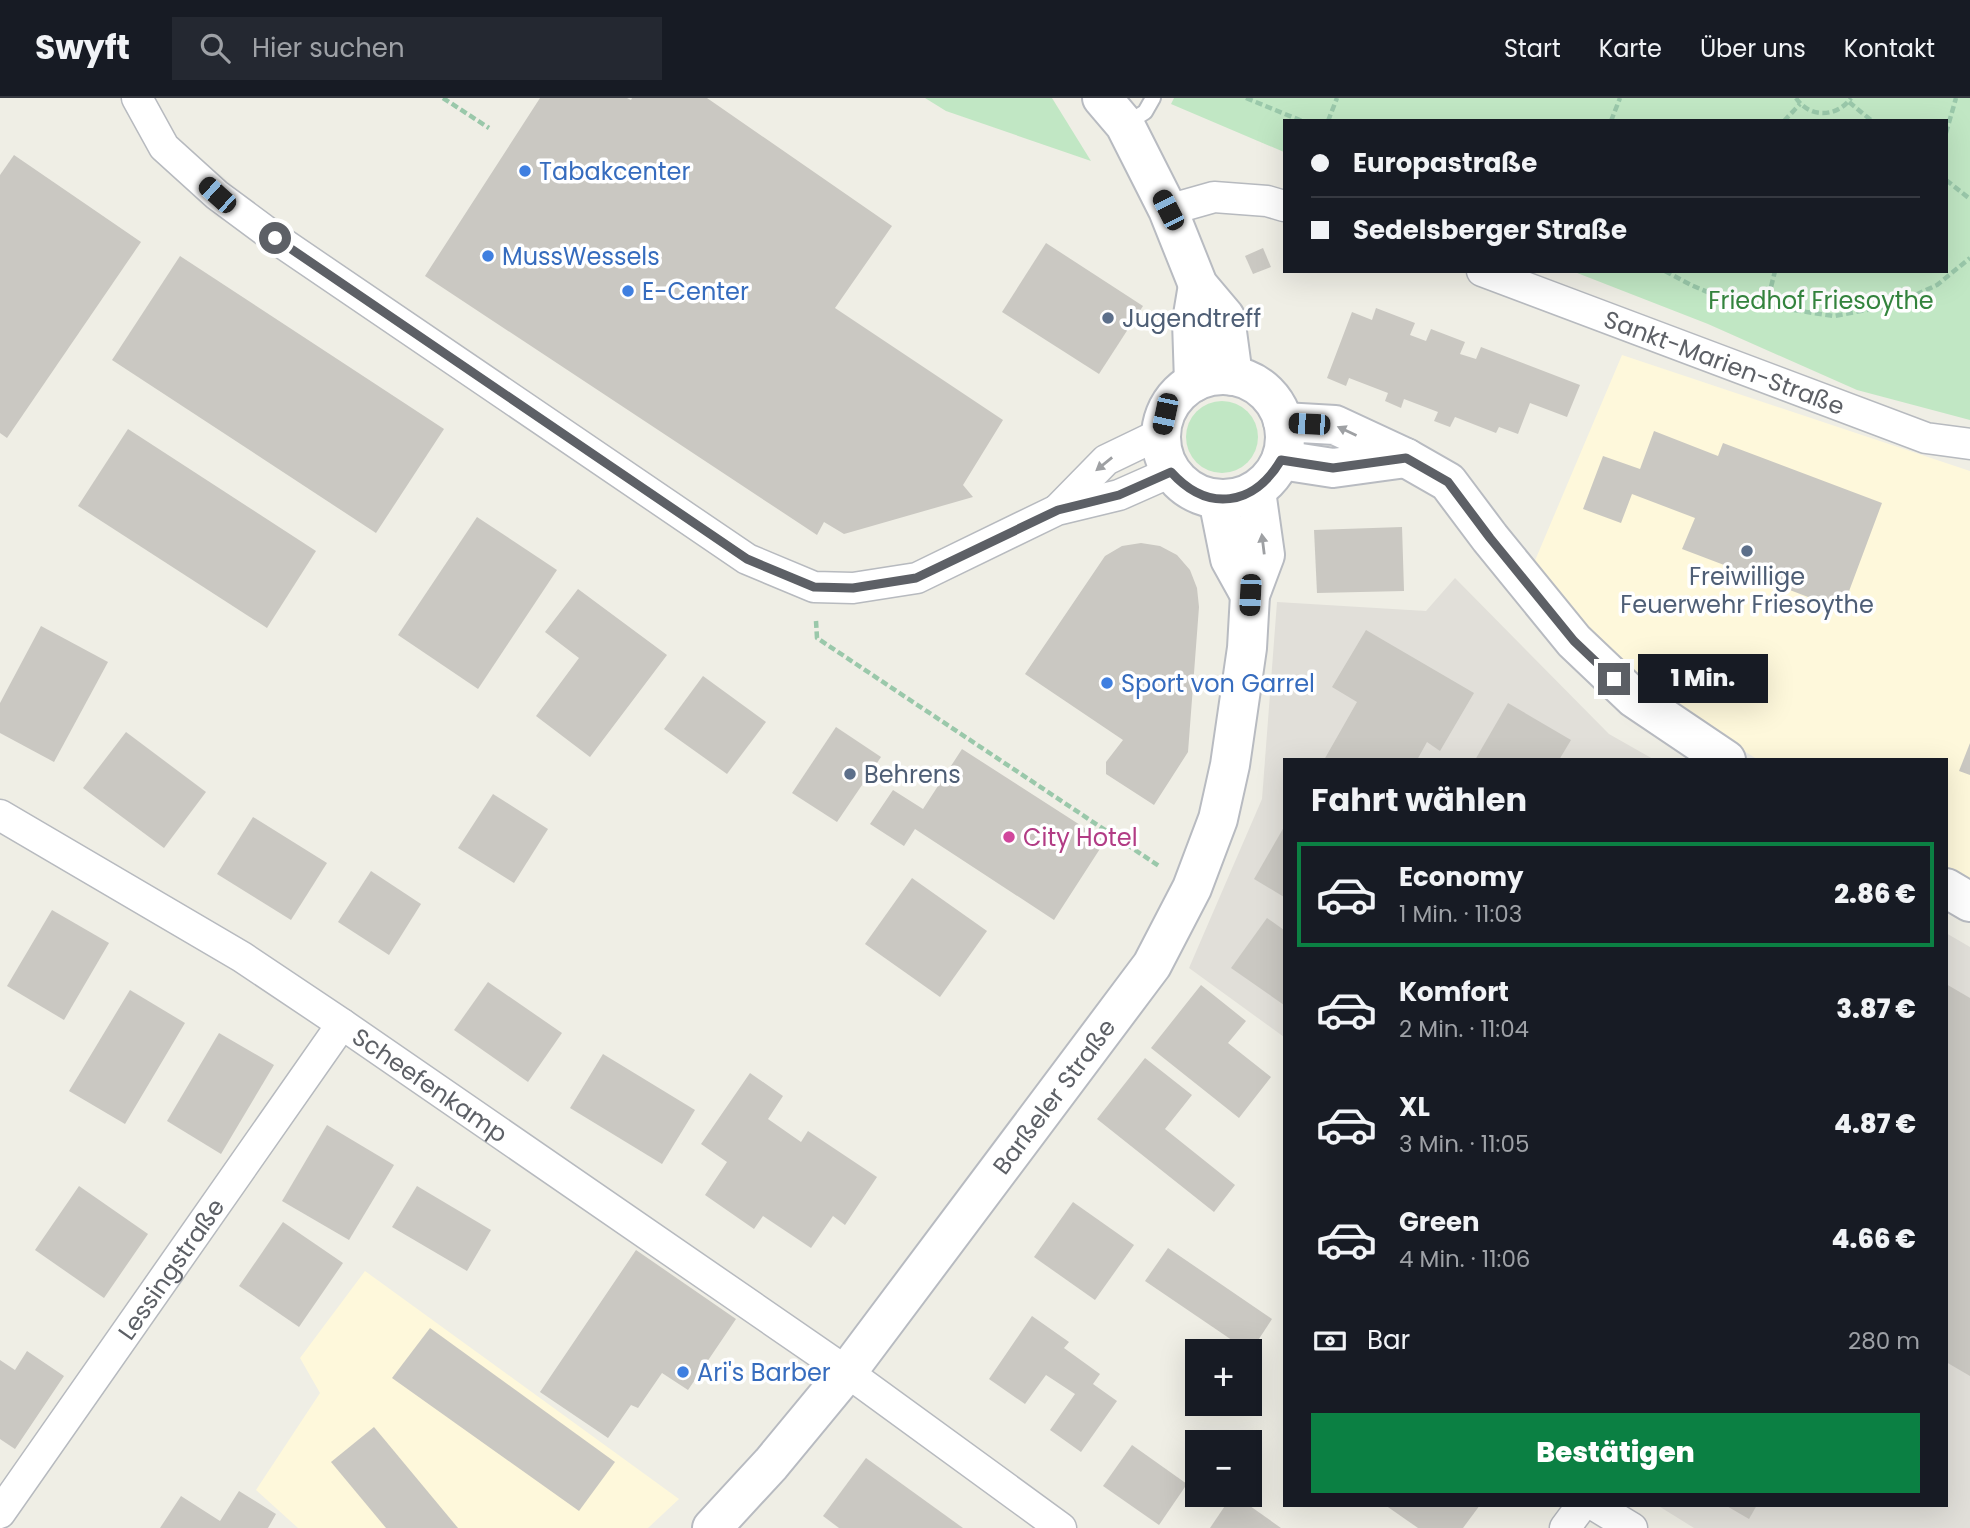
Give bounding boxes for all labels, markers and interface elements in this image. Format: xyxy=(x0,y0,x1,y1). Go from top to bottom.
search box xyxy=(172,17,662,80)
text: Swyft xyxy=(35,24,130,71)
icon: search xyxy=(196,29,234,67)
text: Hier suchen xyxy=(252,30,405,66)
text: Start xyxy=(1504,32,1561,65)
text: Karte xyxy=(1599,32,1662,65)
text: Über uns xyxy=(1700,32,1806,65)
text: Kontakt xyxy=(1844,32,1935,65)
text: Europastraße xyxy=(1353,145,1537,181)
place label: Tabakcenter xyxy=(539,155,690,188)
marker: Tabakcenter xyxy=(517,163,533,179)
car xyxy=(195,173,240,217)
car xyxy=(1150,187,1187,233)
text: Sedelsberger Straße xyxy=(1353,212,1627,248)
route start xyxy=(259,222,291,254)
place label: MussWessels xyxy=(502,240,660,273)
marker: MussWessels xyxy=(480,248,496,264)
place label: E-Center xyxy=(642,275,749,308)
marker: E-Center xyxy=(620,283,636,299)
park label: Friedhof Friesoythe xyxy=(1708,284,1934,317)
place label: Jugendtreff xyxy=(1122,302,1261,335)
street label: Sankt-Marien-Straße xyxy=(1599,302,1849,422)
marker: Jugendtreff xyxy=(1100,310,1116,326)
car xyxy=(1151,391,1180,437)
car xyxy=(1288,412,1331,436)
one-way arrow xyxy=(1337,425,1357,436)
one-way arrow xyxy=(1095,457,1113,472)
one-way arrow xyxy=(1258,533,1269,555)
marker: Freiwillige Feuerwehr Friesoythe xyxy=(1739,543,1755,559)
place label: Freiwillige Feuerwehr Friesoythe xyxy=(1620,560,1874,621)
car xyxy=(1239,573,1262,617)
callout: 1 Min. xyxy=(1638,654,1768,704)
text: 1 Min. xyxy=(1671,662,1735,694)
route end xyxy=(1598,663,1630,695)
place label: Sport von Garrel xyxy=(1121,667,1315,700)
marker: Sport von Garrel xyxy=(1099,675,1115,691)
place label: Behrens xyxy=(864,758,961,791)
marker: Behrens xyxy=(842,766,858,782)
text: Fahrt wählen xyxy=(1311,777,1527,822)
place label: City Hotel xyxy=(1023,821,1138,854)
marker: City Hotel xyxy=(1001,829,1017,845)
text: Economy xyxy=(1399,859,1523,895)
icon: car xyxy=(1315,863,1378,926)
text: 2.86 € xyxy=(1834,876,1916,912)
text: 1 Min. · 11:03 xyxy=(1399,898,1522,930)
text: Komfort xyxy=(1399,974,1509,1010)
icon: car xyxy=(1315,978,1378,1041)
text: 3.87 € xyxy=(1836,991,1916,1027)
street label: Barßeler Straße xyxy=(985,1012,1123,1181)
text: 2 Min. · 11:04 xyxy=(1399,1013,1529,1045)
street label: Scheefenkamp xyxy=(346,1020,514,1150)
text: XL xyxy=(1399,1089,1430,1125)
icon: car xyxy=(1315,1093,1378,1156)
text: 4.87 € xyxy=(1834,1106,1916,1142)
text: 3 Min. · 11:05 xyxy=(1399,1128,1529,1160)
street label: Lessingstraße xyxy=(110,1192,232,1346)
text: Green xyxy=(1399,1204,1480,1240)
icon: car xyxy=(1315,1208,1378,1271)
text: 4.66 € xyxy=(1832,1221,1916,1257)
text: 4 Min. · 11:06 xyxy=(1399,1243,1530,1275)
icon: cash xyxy=(1311,1322,1349,1360)
text: Bar xyxy=(1367,1322,1410,1358)
text: 280 m xyxy=(1848,1325,1920,1357)
map controls xyxy=(1185,1339,1262,1507)
button: + xyxy=(1185,1339,1262,1416)
place label: Ari's Barber xyxy=(697,1356,831,1389)
marker: Ari's Barber xyxy=(675,1364,691,1380)
button: Bestätigen xyxy=(1311,1413,1920,1493)
button: − xyxy=(1185,1430,1262,1507)

